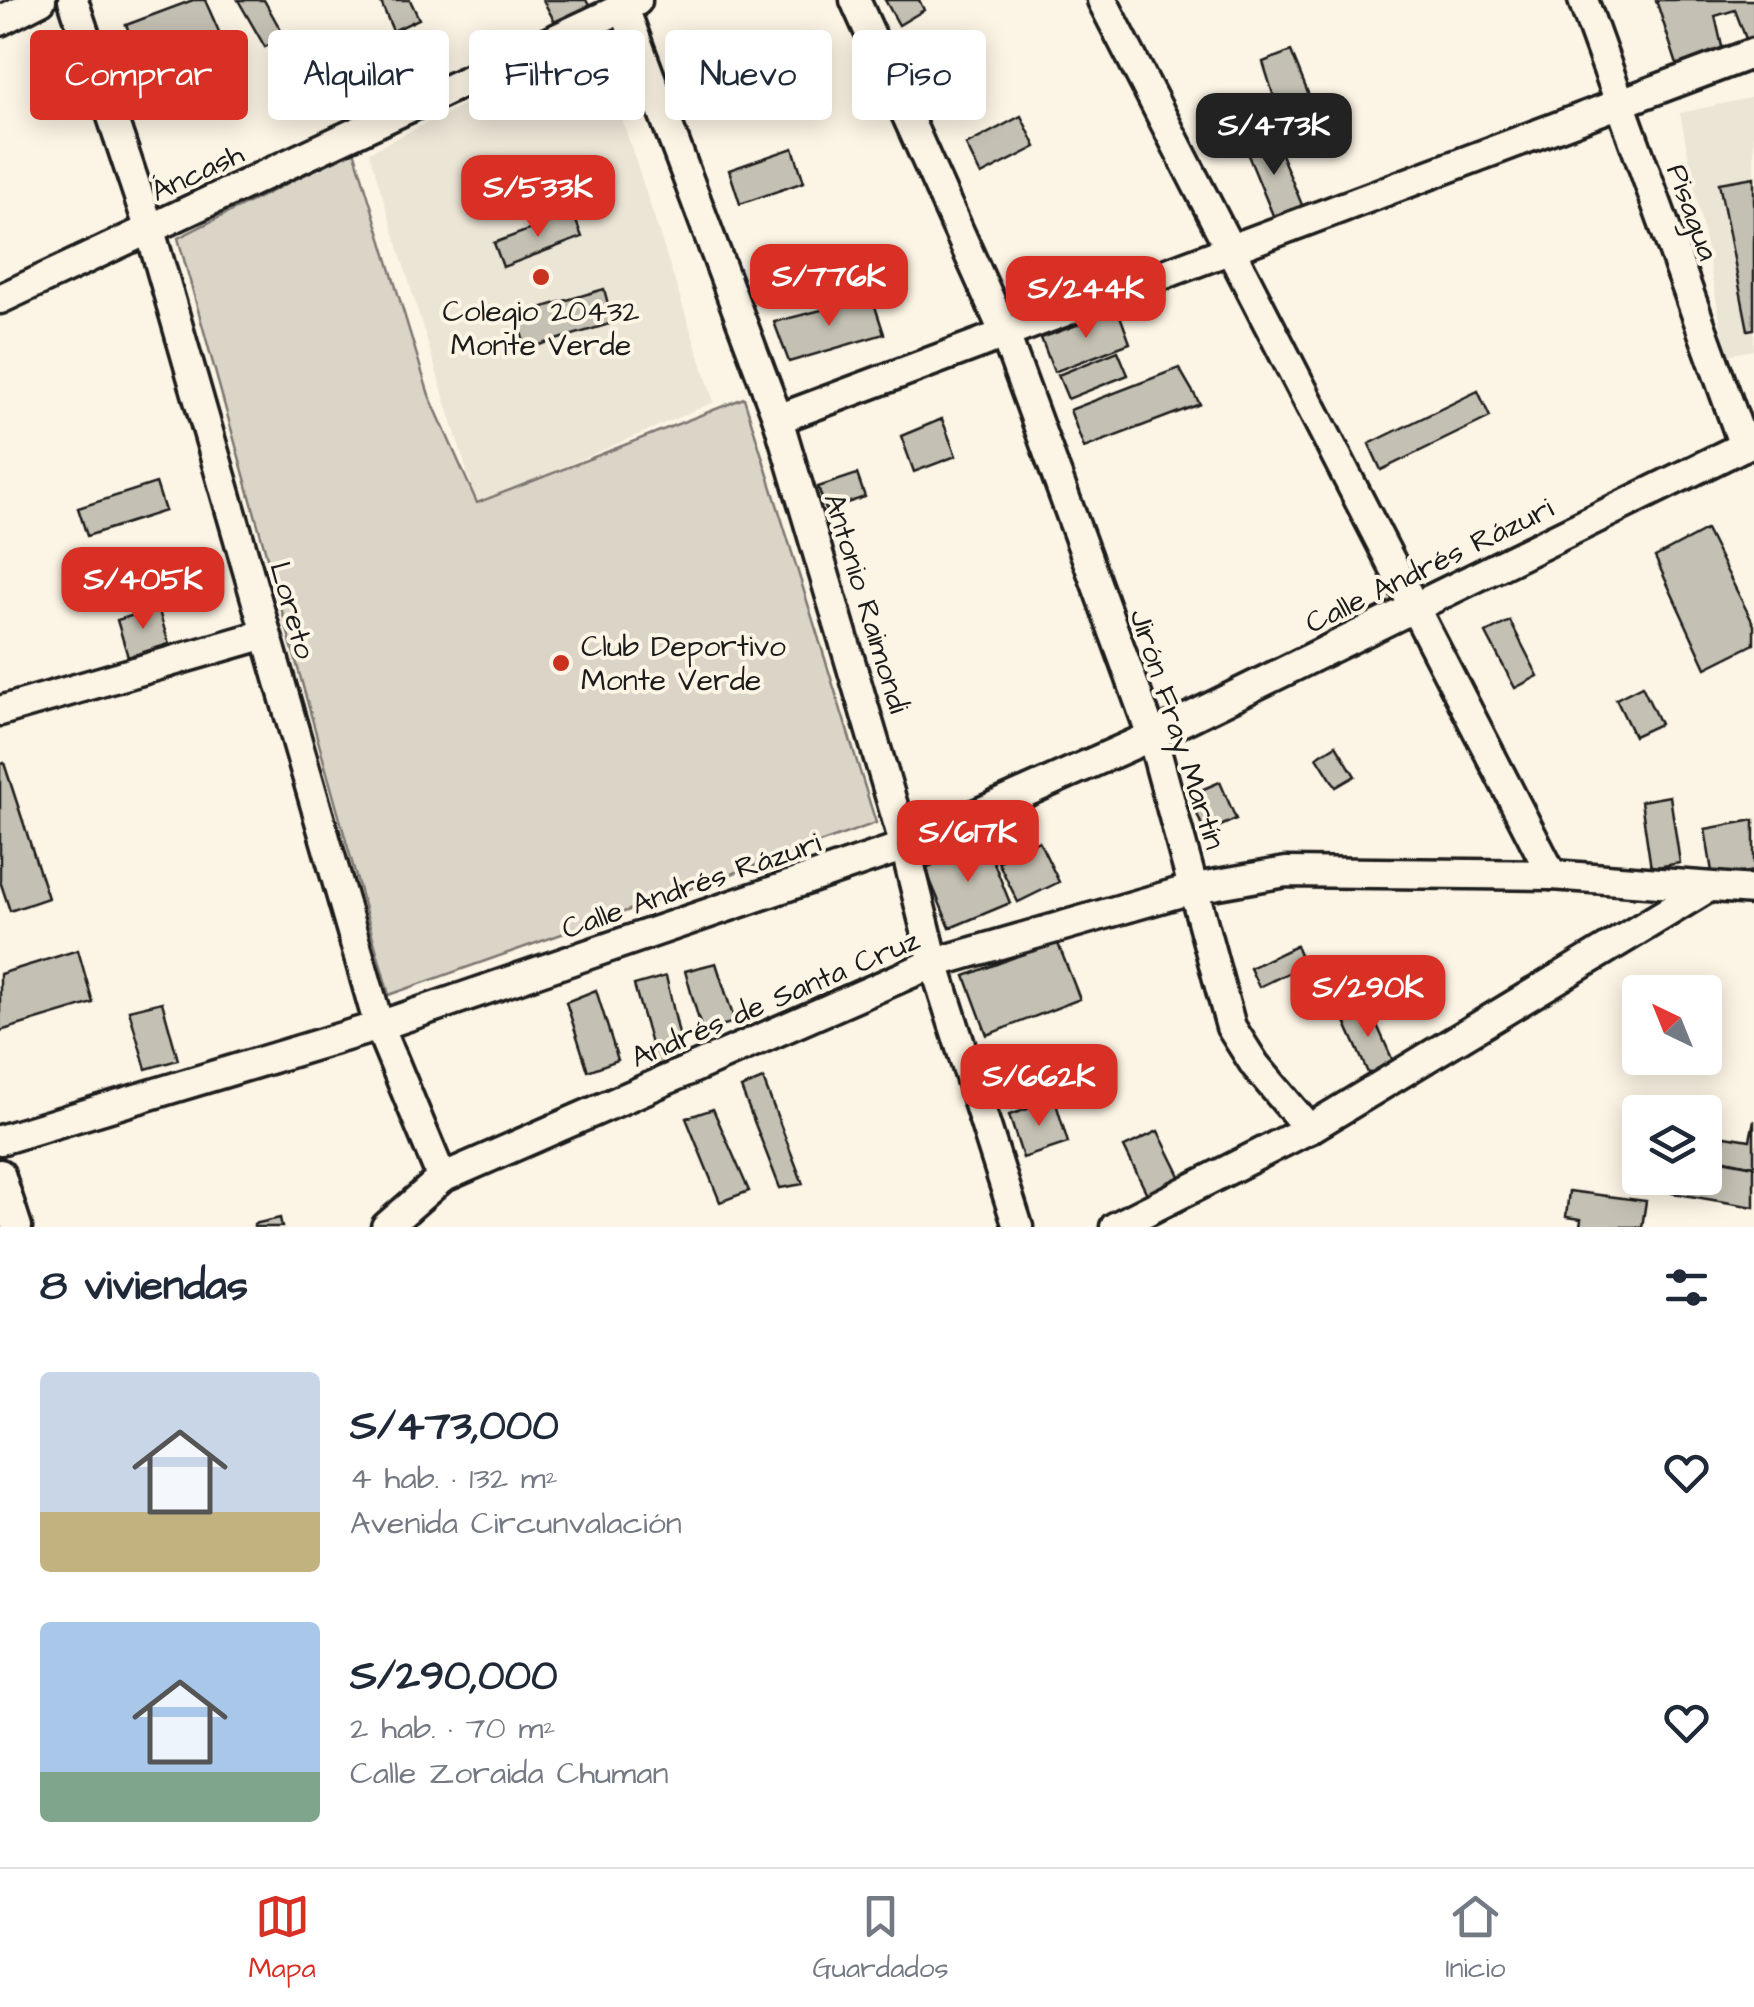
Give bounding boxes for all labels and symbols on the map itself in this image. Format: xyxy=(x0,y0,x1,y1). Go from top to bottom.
pin: S/473K xyxy=(1193,93,1355,178)
street label: Áncash xyxy=(144,133,251,213)
pin: S/533K xyxy=(457,155,619,240)
street label: Pisagua xyxy=(1654,158,1729,267)
pin: S/776K xyxy=(748,244,910,329)
pin: S/244K xyxy=(1005,256,1167,341)
marker: Colegio 20432 Monte Verde xyxy=(530,266,552,288)
place label: Colegio 20432 Monte Verde xyxy=(443,291,639,367)
street label: Calle Andrés Rázuri xyxy=(1298,487,1561,644)
street label: Antonio Raimondi xyxy=(813,488,920,719)
pin: S/405K xyxy=(62,547,224,632)
street label: Loreto xyxy=(258,557,326,664)
street label: Jirón Fray Martín xyxy=(1117,604,1236,855)
place label: Club Deportivo Monte Verde xyxy=(581,626,786,702)
marker: Club Deportivo Monte Verde xyxy=(550,652,572,674)
pin: S/617K xyxy=(887,800,1049,885)
street label: Calle Andrés Rázuri xyxy=(556,822,827,950)
street label: Andrés de Santa Cruz xyxy=(625,919,926,1079)
pin: S/290K xyxy=(1287,955,1449,1040)
north arrow xyxy=(1622,975,1722,1075)
pin: S/662K xyxy=(958,1044,1120,1129)

